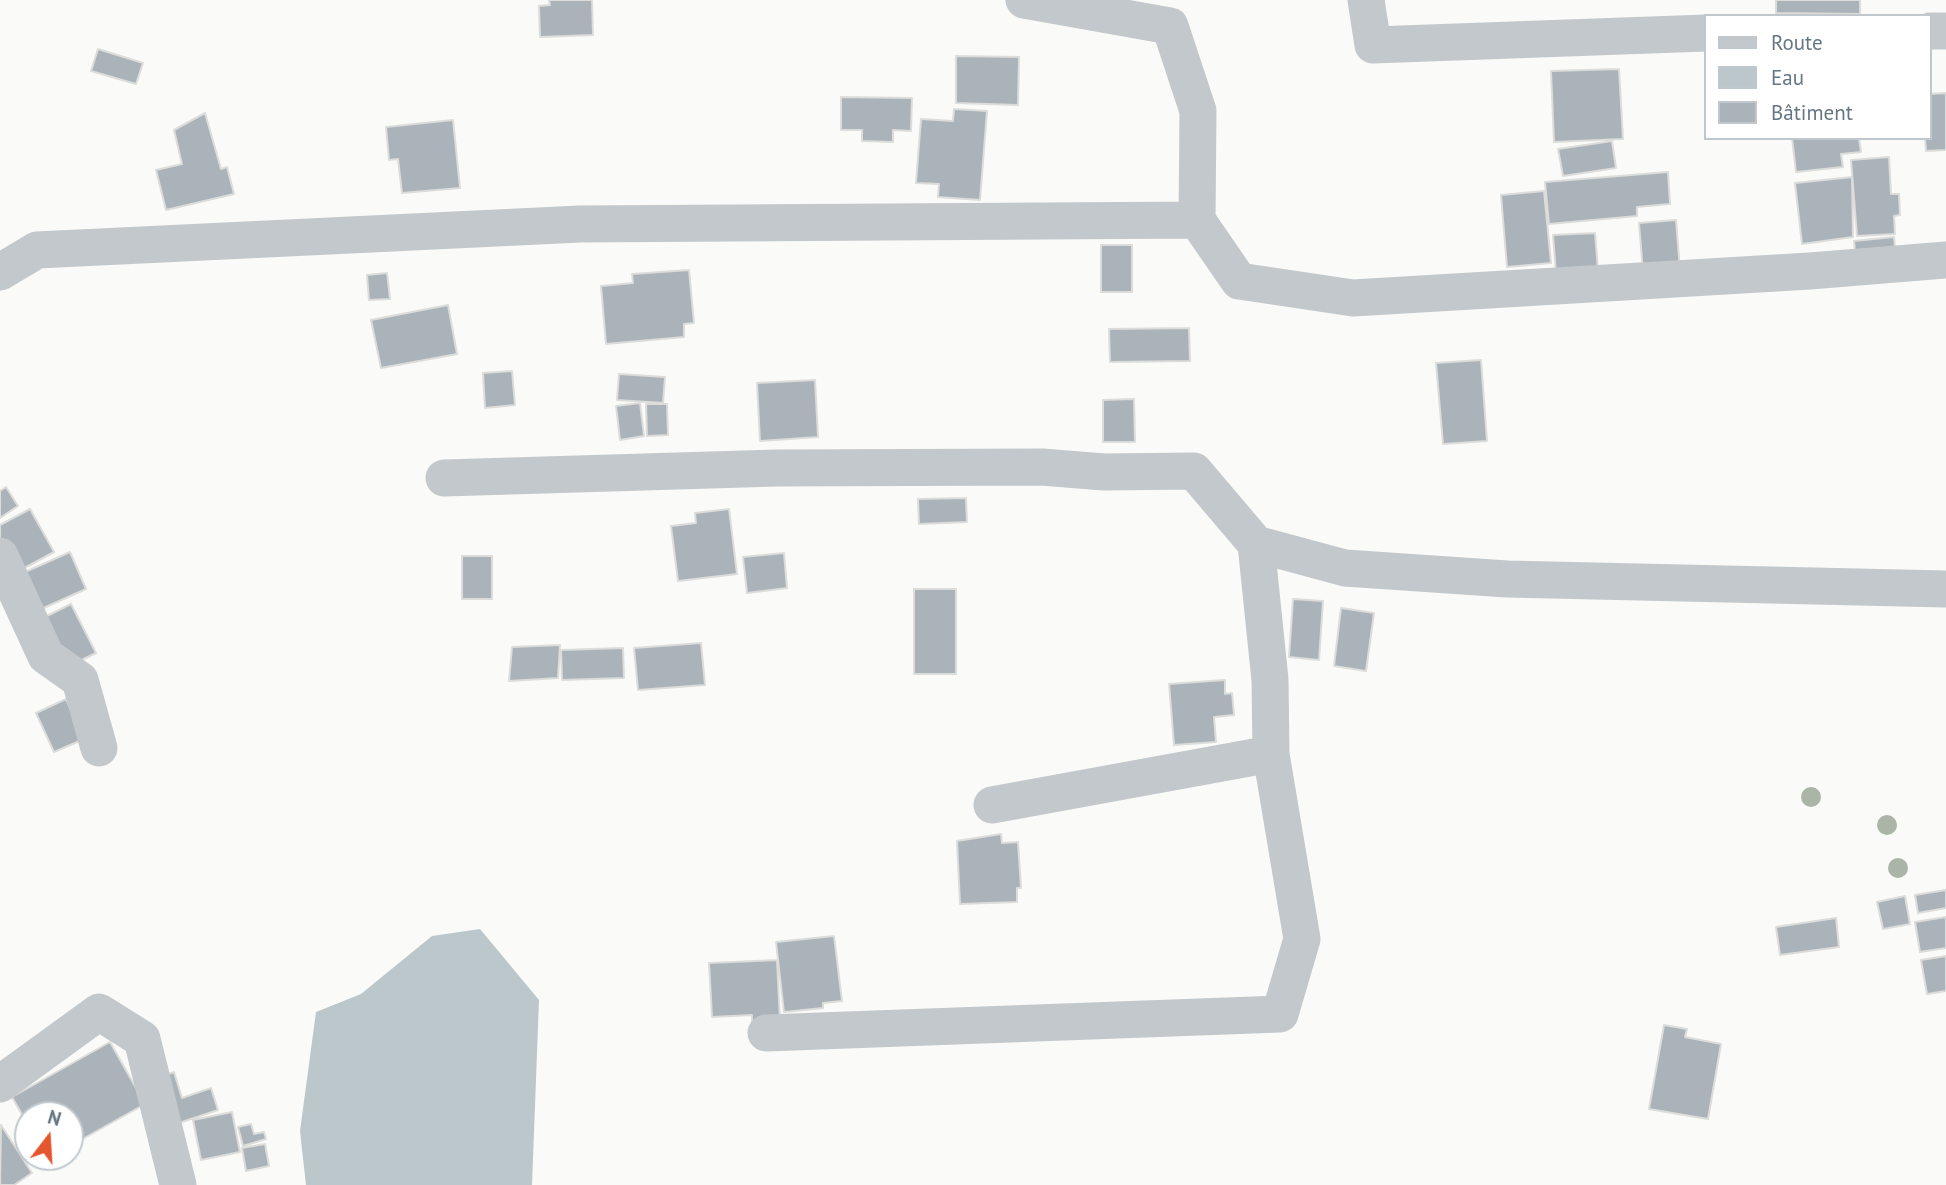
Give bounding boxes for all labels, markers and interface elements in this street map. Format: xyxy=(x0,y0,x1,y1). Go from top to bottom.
legend xyxy=(1704,14,1932,140)
text: Route xyxy=(1771,29,1823,56)
text: Eau xyxy=(1771,64,1804,91)
text: Bâtiment xyxy=(1771,99,1853,126)
north arrow xyxy=(14,1101,84,1171)
text: N xyxy=(45,1105,64,1131)

